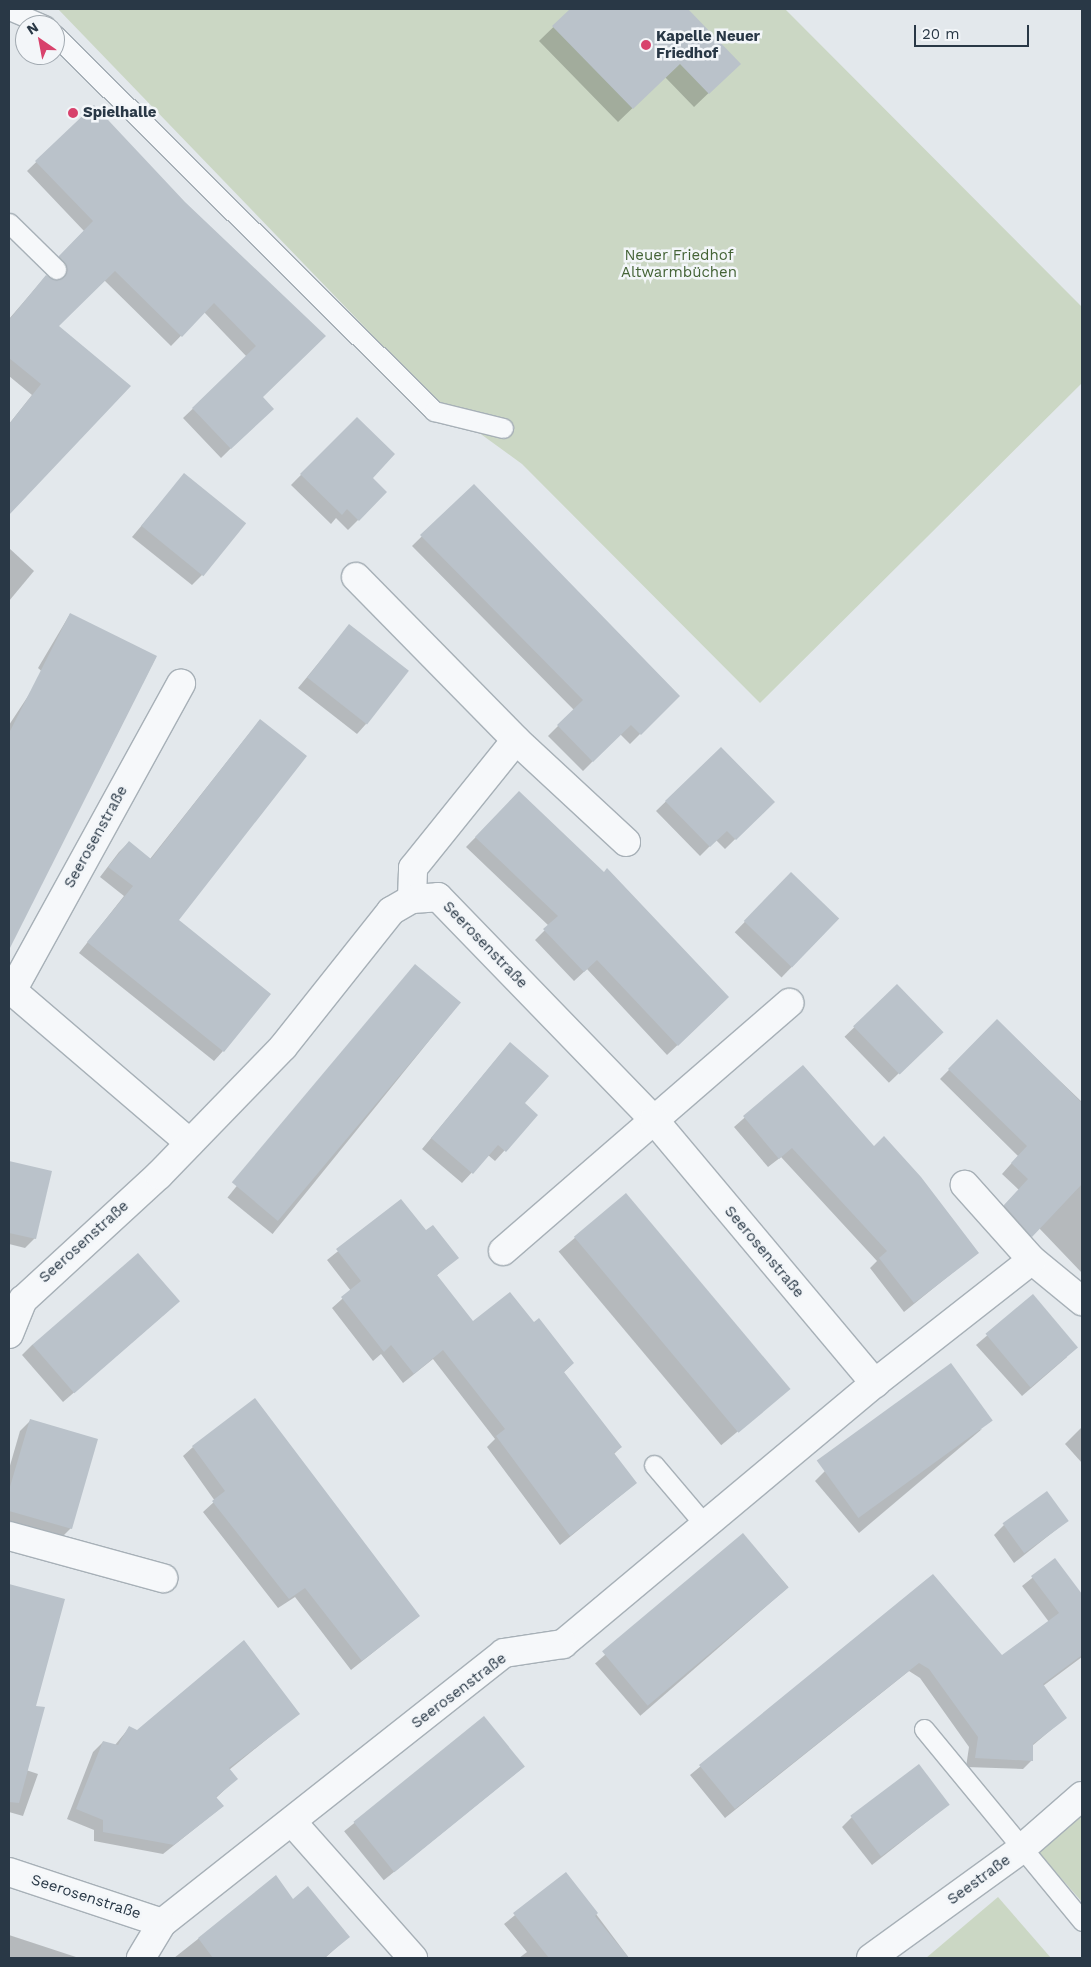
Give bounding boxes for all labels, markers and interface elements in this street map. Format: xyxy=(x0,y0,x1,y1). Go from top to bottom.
north arrow xyxy=(15,15,65,65)
scale bar xyxy=(916,15,1031,47)
text: N xyxy=(24,19,41,38)
text: 20 m xyxy=(922,25,960,43)
place label: Kapelle Neuer Friedhof xyxy=(656,27,760,62)
marker: Kapelle Neuer Friedhof xyxy=(640,39,652,51)
place label: Spielhalle xyxy=(83,104,156,122)
marker: Spielhalle xyxy=(67,107,79,119)
park label: Neuer Friedhof Altwarmbüchen xyxy=(621,246,737,281)
street label: Seerosenstraße xyxy=(60,783,132,891)
street label: Seerosenstraße xyxy=(439,898,531,992)
street label: Seerosenstraße xyxy=(36,1197,132,1287)
street label: Seerosenstraße xyxy=(720,1202,808,1302)
street label: Seerosenstraße xyxy=(408,1649,510,1733)
street label: Seestraße xyxy=(944,1851,1014,1909)
street label: Seerosenstraße xyxy=(29,1871,143,1923)

